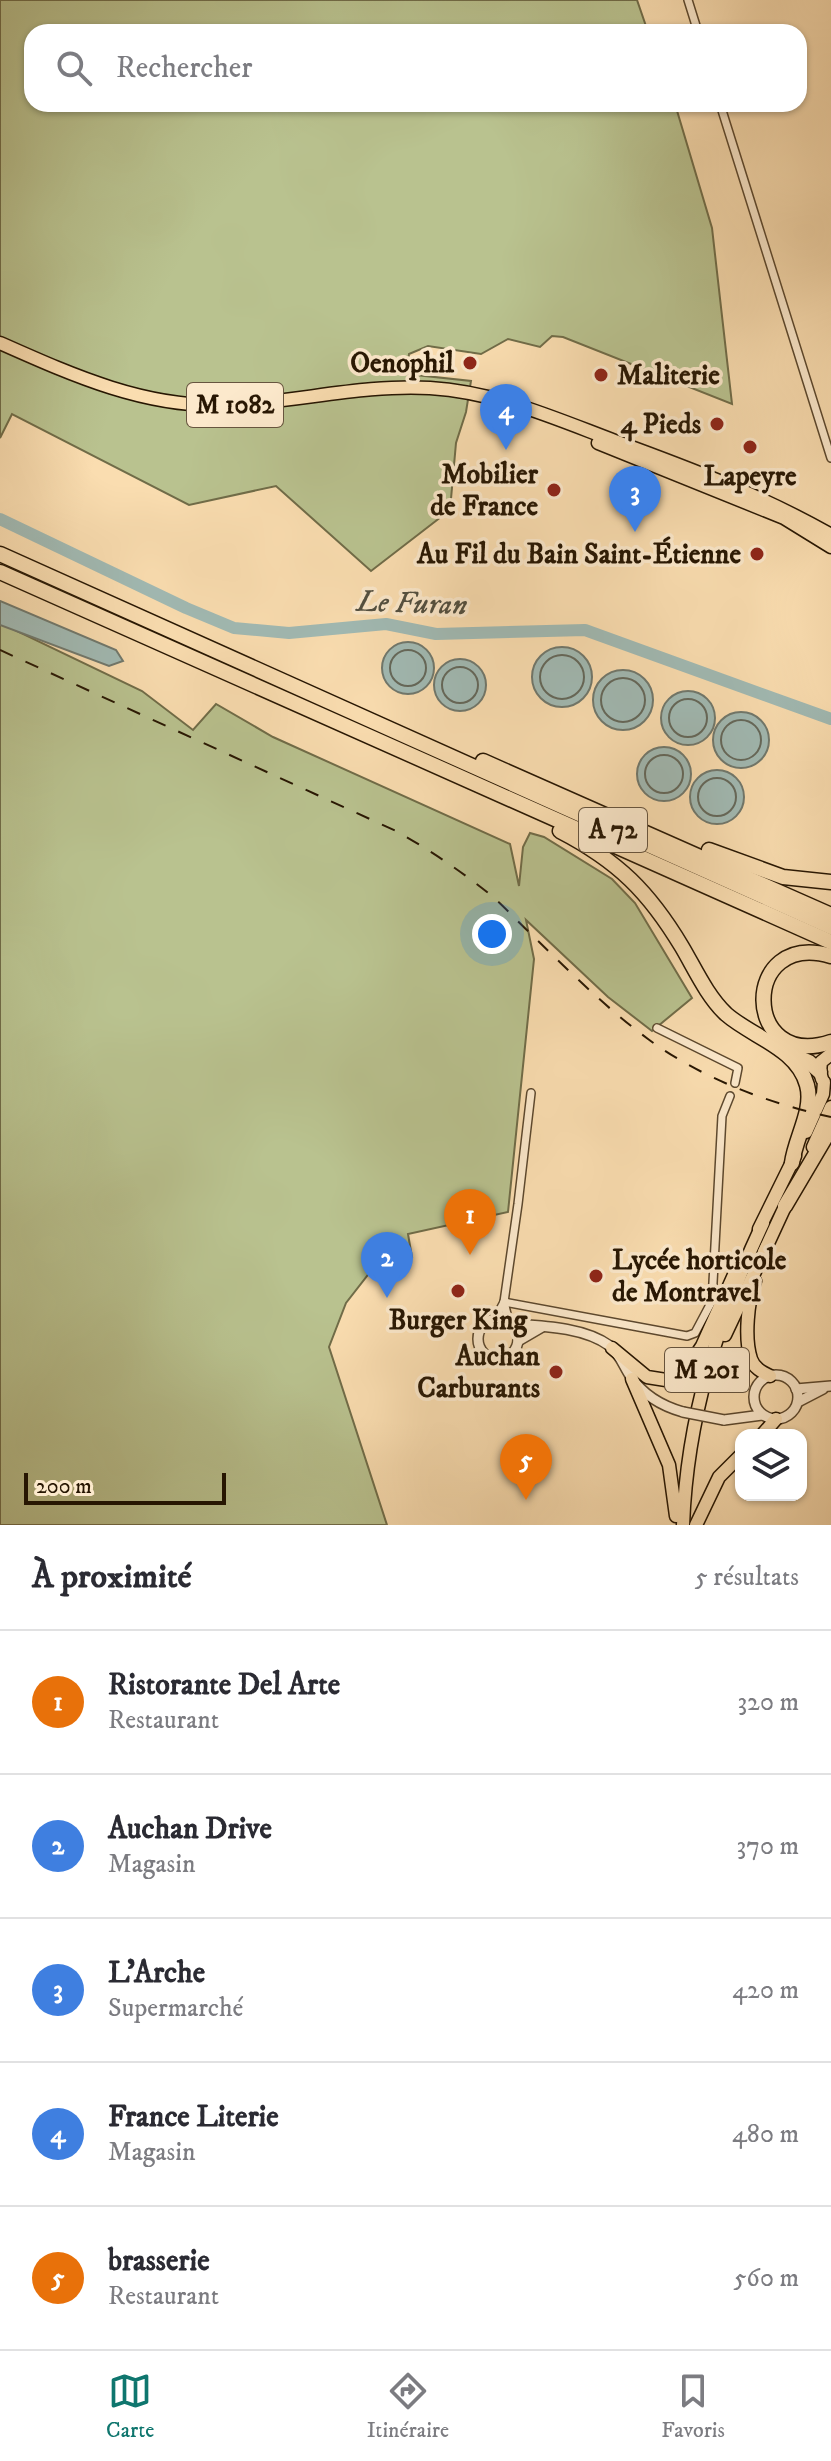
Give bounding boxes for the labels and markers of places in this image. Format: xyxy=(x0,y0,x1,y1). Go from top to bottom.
place label: Oenophil xyxy=(350,346,455,381)
marker: Oenophil xyxy=(461,354,479,372)
place label: Maliterie xyxy=(617,358,720,393)
marker: Maliterie xyxy=(592,366,610,384)
pin: 4 xyxy=(480,384,532,450)
place label: 4 Pieds xyxy=(620,407,702,442)
marker: 4 Pieds xyxy=(708,415,726,433)
marker: Lapeyre xyxy=(741,438,759,456)
place label: Mobilier de France xyxy=(430,457,539,524)
place label: Lapeyre xyxy=(703,459,797,494)
pin: 3 xyxy=(609,466,661,532)
marker: Mobilier de France xyxy=(545,481,563,499)
place label: Au Fil du Bain Saint-Étienne xyxy=(416,536,741,572)
marker: Au Fil du Bain Saint-Étienne xyxy=(748,545,766,563)
pin: 1 xyxy=(444,1189,496,1255)
pin: 2 xyxy=(361,1232,413,1298)
place label: Lycée horticole de Montravel xyxy=(612,1243,787,1310)
marker: Lycée horticole de Montravel xyxy=(587,1267,605,1285)
marker: Burger King xyxy=(449,1282,467,1300)
place label: Burger King xyxy=(389,1303,529,1338)
place label: Auchan Carburants xyxy=(417,1339,541,1406)
marker: Auchan Carburants xyxy=(547,1363,565,1381)
pin: 5 xyxy=(500,1434,552,1500)

